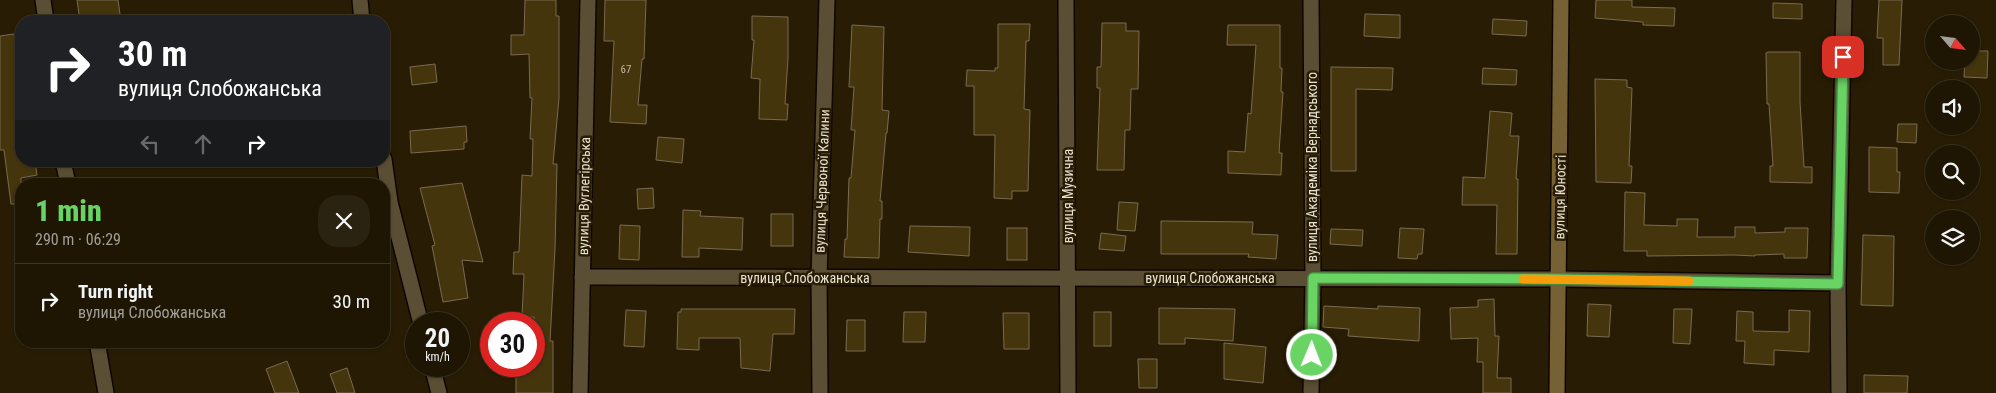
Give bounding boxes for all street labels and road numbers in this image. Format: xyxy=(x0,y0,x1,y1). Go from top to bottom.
street label: вулиця Академіка Вернадського xyxy=(1304,72,1320,262)
street label: вулиця Червоної Калини xyxy=(811,109,833,253)
street label: вулиця Вуглегірська xyxy=(575,137,593,255)
street label: вулиця Музична xyxy=(1060,149,1076,243)
street label: вулиця Юності xyxy=(1551,155,1569,239)
street label: вулиця Слобожанська xyxy=(740,270,870,286)
street label: вулиця Слобожанська xyxy=(1145,270,1275,286)

